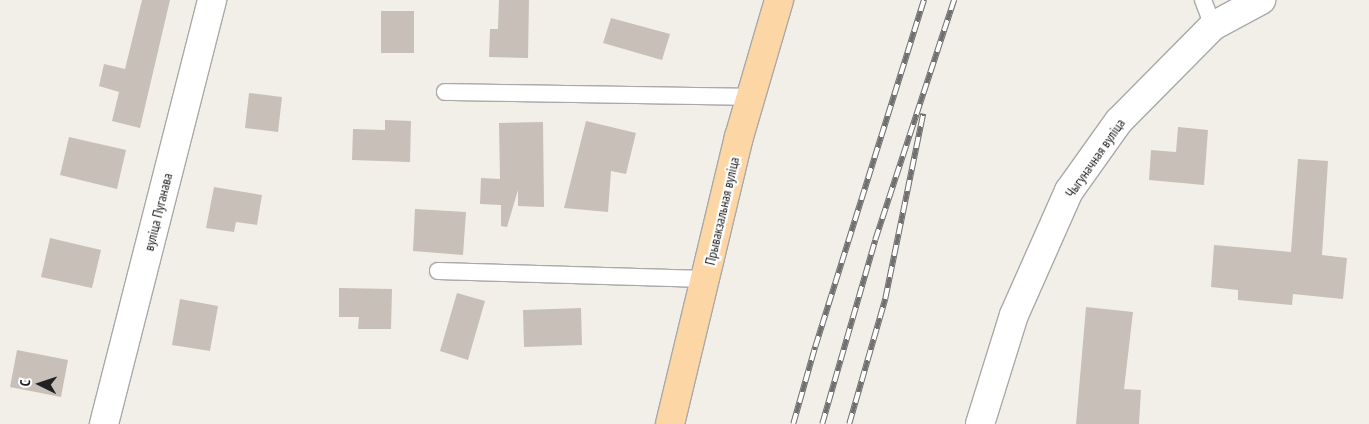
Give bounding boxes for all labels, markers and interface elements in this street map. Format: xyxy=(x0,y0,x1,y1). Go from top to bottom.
street label: Чыгуначная вуліца xyxy=(1062,115,1128,201)
street label: Прывакзальная вуліца xyxy=(701,155,743,267)
street label: вуліца Пуганава xyxy=(140,171,176,253)
north arrow xyxy=(15,359,65,409)
text: С xyxy=(16,379,34,387)

